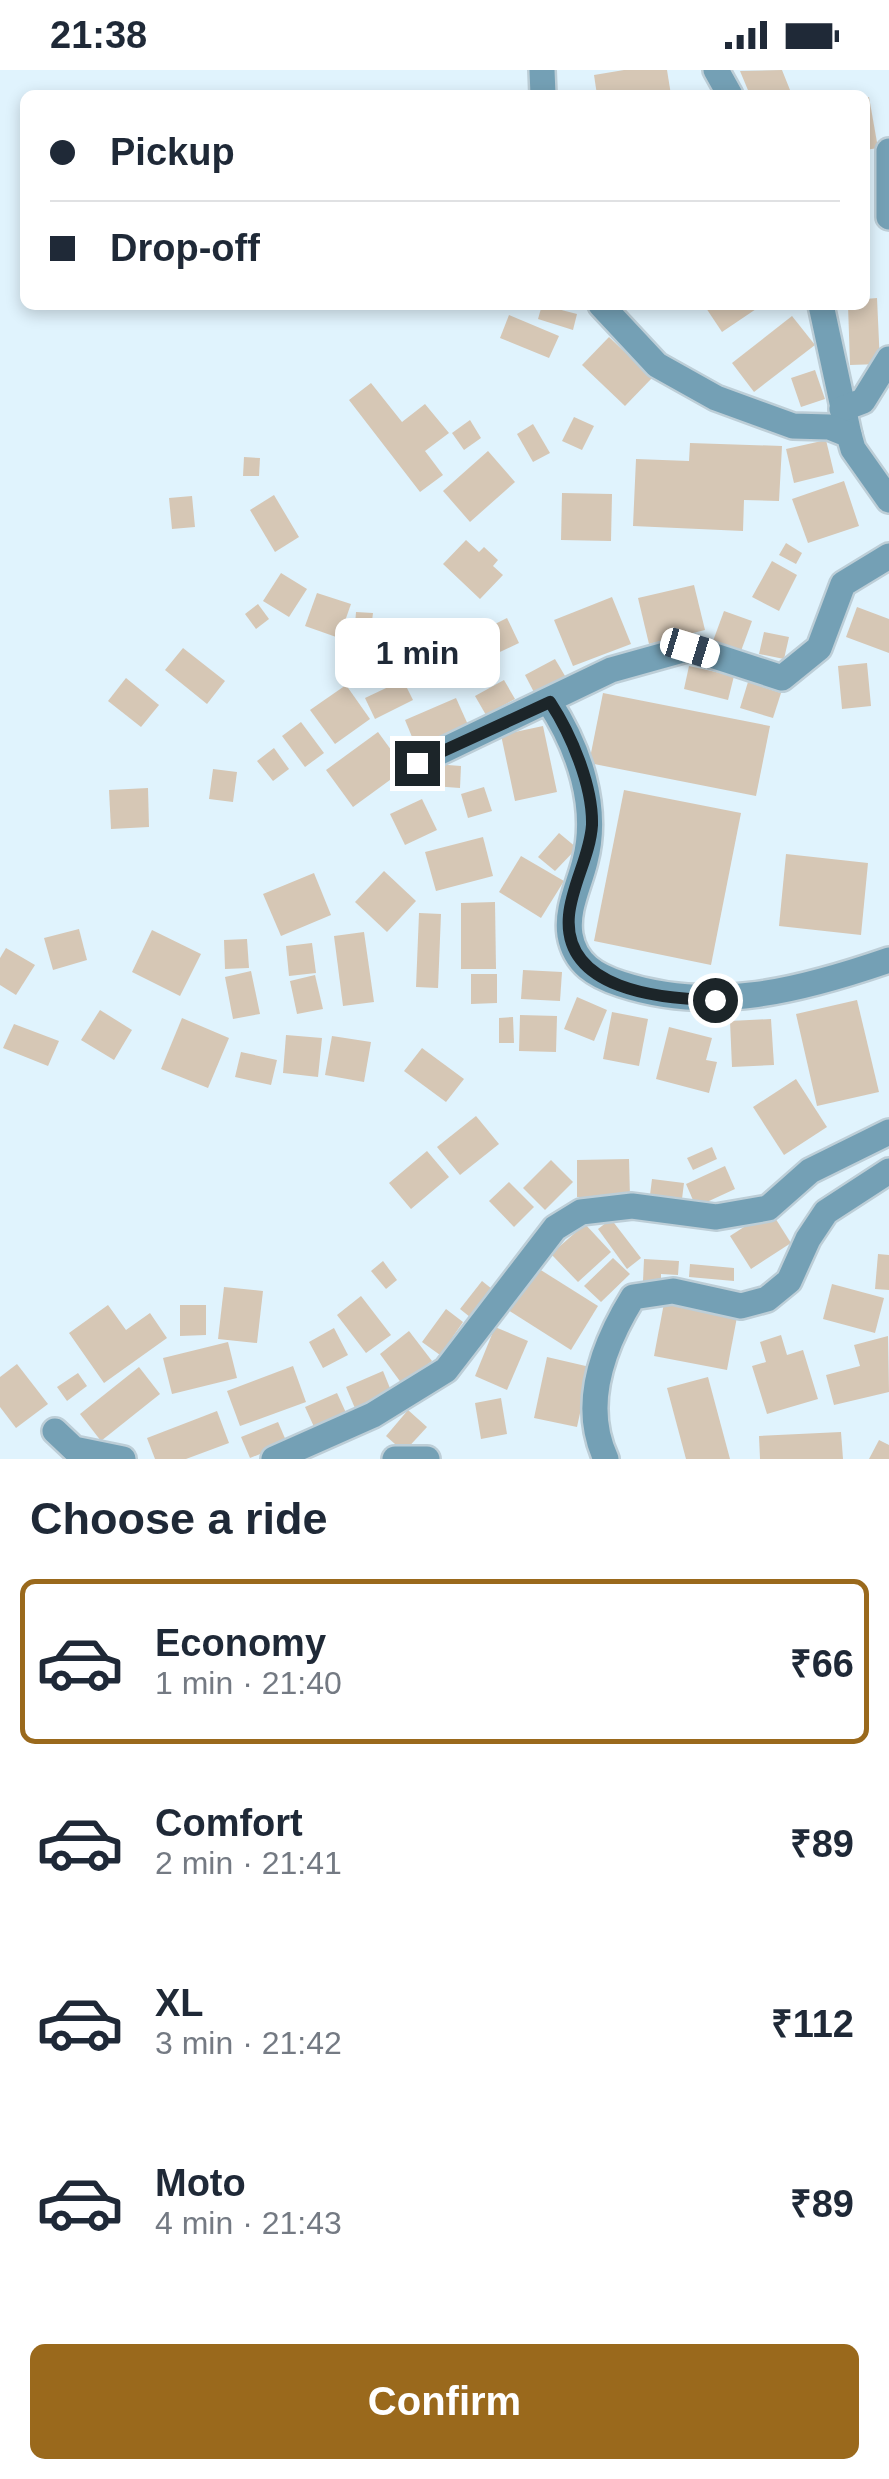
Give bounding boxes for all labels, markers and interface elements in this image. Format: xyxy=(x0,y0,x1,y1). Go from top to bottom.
text: 21:38 xyxy=(50,14,147,56)
text: Pickup xyxy=(110,131,235,173)
text: Drop-off xyxy=(110,227,260,269)
callout: 1 min xyxy=(334,618,500,688)
car xyxy=(657,625,723,671)
text: 1 min xyxy=(376,635,459,671)
route end xyxy=(395,741,440,786)
route start xyxy=(693,978,738,1023)
text: Choose a ride xyxy=(30,1493,328,1544)
icon: car xyxy=(35,1617,125,1707)
text: Economy xyxy=(155,1622,326,1664)
text: ₹66 xyxy=(790,1643,854,1685)
text: 1 min · 21:40 xyxy=(155,1665,342,1701)
icon: car xyxy=(35,1797,125,1887)
text: Comfort xyxy=(155,1802,303,1844)
text: ₹89 xyxy=(790,1823,854,1865)
text: 2 min · 21:41 xyxy=(155,1845,342,1881)
icon: car xyxy=(35,1977,125,2067)
text: XL xyxy=(155,1982,204,2024)
text: ₹112 xyxy=(771,2003,854,2045)
text: 3 min · 21:42 xyxy=(155,2025,342,2061)
icon: car xyxy=(35,2157,125,2247)
text: Moto xyxy=(155,2162,246,2204)
text: ₹89 xyxy=(790,2183,854,2225)
text: 4 min · 21:43 xyxy=(155,2205,342,2241)
button: Confirm xyxy=(30,2344,859,2459)

